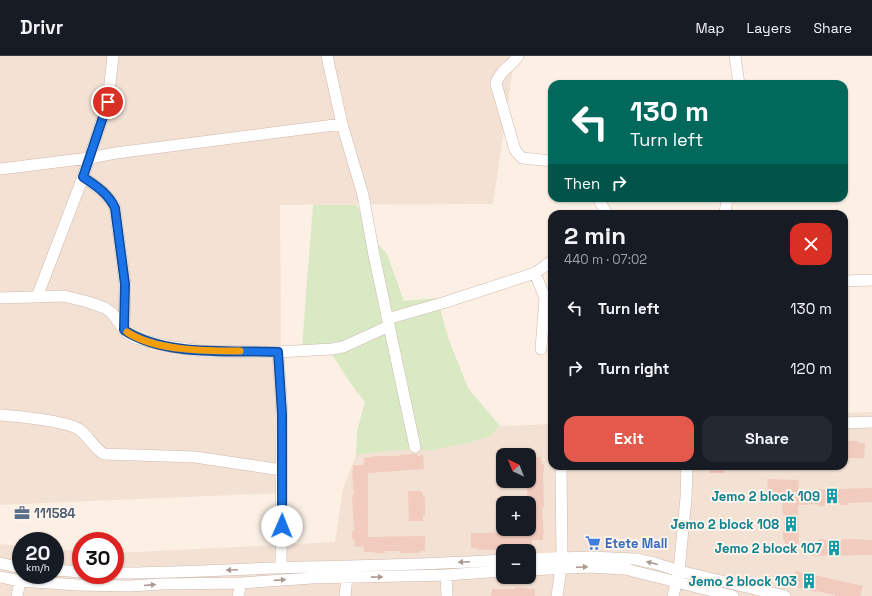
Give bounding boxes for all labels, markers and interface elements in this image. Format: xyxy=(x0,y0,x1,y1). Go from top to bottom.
text: Drivr xyxy=(20,15,63,40)
text: Map xyxy=(695,19,725,37)
text: Layers xyxy=(747,19,791,37)
text: Share xyxy=(813,19,852,37)
pin xyxy=(91,85,125,119)
icon: arrive xyxy=(97,91,119,113)
text: 130 m xyxy=(630,93,709,129)
icon: left xyxy=(564,96,616,148)
text: Turn left xyxy=(630,128,703,151)
icon: right xyxy=(608,172,630,194)
text: Then xyxy=(564,174,600,193)
text: 2 min xyxy=(564,220,626,251)
button: close xyxy=(790,223,832,265)
text: 440 m · 07:02 xyxy=(564,251,647,268)
icon: left xyxy=(564,297,586,319)
text: Turn left xyxy=(598,299,660,318)
text: 130 m xyxy=(790,299,832,318)
icon: right xyxy=(564,357,586,379)
text: Turn right xyxy=(598,359,669,378)
text: 120 m xyxy=(790,359,832,378)
button: Exit xyxy=(564,416,694,462)
button: Share xyxy=(702,416,832,462)
north arrow xyxy=(496,448,536,488)
map controls xyxy=(496,448,536,584)
building icon: Jemo 2 block 109 xyxy=(823,487,841,505)
place label: Jemo 2 block 109 xyxy=(711,488,820,505)
button: + xyxy=(496,496,536,536)
office icon: 111584 xyxy=(13,504,31,522)
place label: 111584 xyxy=(34,505,76,522)
position arrow xyxy=(261,505,303,547)
building icon: Jemo 2 block 108 xyxy=(782,515,800,533)
place label: Jemo 2 block 108 xyxy=(671,516,779,533)
speed limit sign: 30 xyxy=(72,532,124,584)
supermarket icon: Etete Mall xyxy=(584,534,602,552)
place label: Etete Mall xyxy=(605,535,668,552)
building icon: Jemo 2 block 107 xyxy=(825,539,843,557)
text: 20 xyxy=(26,540,50,566)
place label: Jemo 2 block 107 xyxy=(714,540,822,557)
button: − xyxy=(496,544,536,584)
one-way arrow xyxy=(458,559,470,566)
one-way arrow xyxy=(646,560,658,566)
text: km/h xyxy=(26,561,50,574)
one-way arrow xyxy=(576,564,589,570)
one-way arrow xyxy=(226,566,238,573)
building icon: Jemo 2 block 103 xyxy=(800,572,818,590)
one-way arrow xyxy=(371,573,383,580)
place label: Jemo 2 block 103 xyxy=(689,573,797,590)
one-way arrow xyxy=(274,577,287,583)
one-way arrow xyxy=(144,581,156,588)

